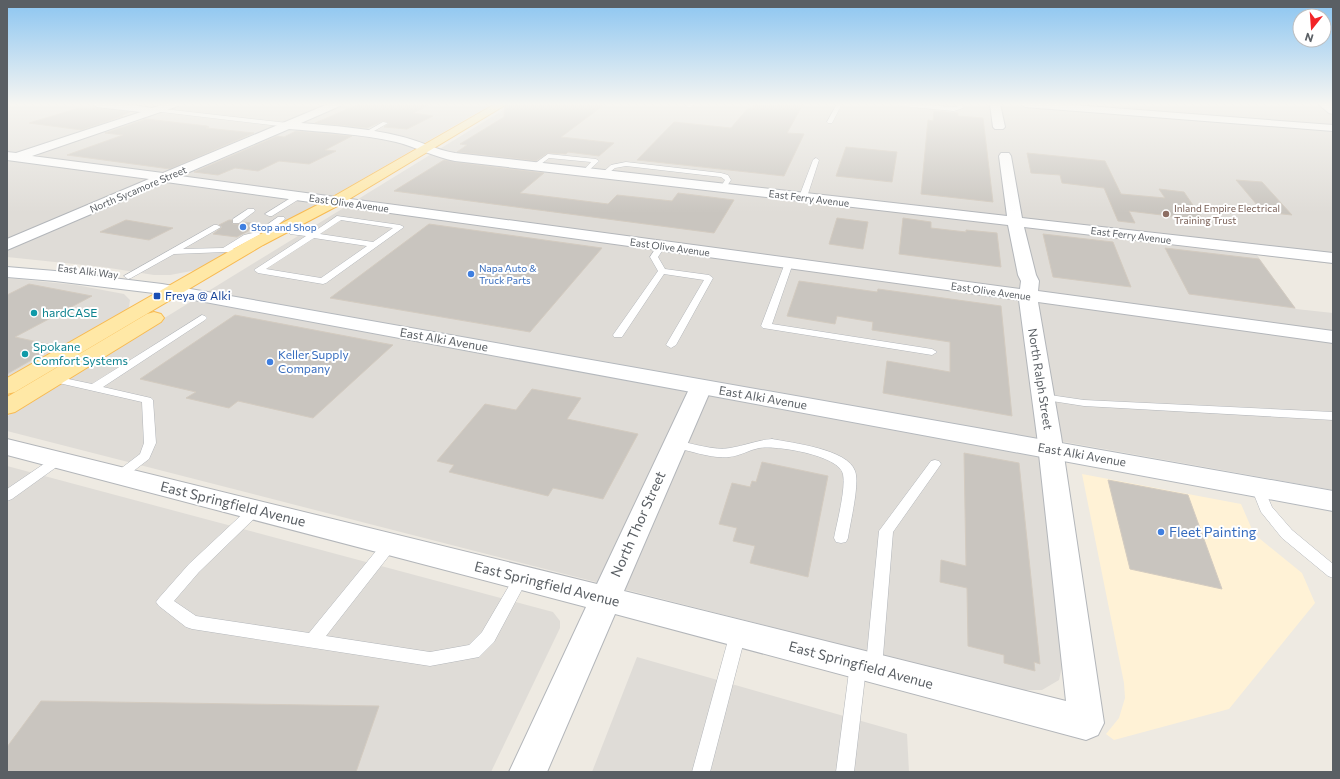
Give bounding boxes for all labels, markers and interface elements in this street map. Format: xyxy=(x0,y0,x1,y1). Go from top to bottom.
north arrow xyxy=(1292,8,1332,48)
text: N xyxy=(1303,31,1315,45)
street label: North Sycamore Street xyxy=(88,163,188,215)
street label: East Ferry Avenue xyxy=(768,187,850,209)
street label: East Olive Avenue xyxy=(308,191,390,215)
place label: Inland Empire Electrical Training Trust xyxy=(1174,202,1280,226)
marker: Inland Empire Electrical Training Trust xyxy=(1161,209,1171,219)
place label: Stop and Shop xyxy=(251,221,317,233)
marker: Stop and Shop xyxy=(238,222,248,232)
street label: East Ferry Avenue xyxy=(1090,224,1172,246)
street label: East Olive Avenue xyxy=(629,235,711,259)
street label: East Alki Way xyxy=(57,261,119,281)
place label: Napa Auto & Truck Parts xyxy=(479,262,537,286)
marker: Napa Auto & Truck Parts xyxy=(466,269,476,279)
street label: East Olive Avenue xyxy=(950,279,1032,303)
place label: Freya @ Alki xyxy=(165,288,231,302)
marker: Freya @ Alki xyxy=(152,291,162,301)
place label: hardCASE xyxy=(42,305,97,319)
marker: hardCASE xyxy=(29,308,39,318)
street label: East Alki Avenue xyxy=(399,324,489,354)
street label: North Ralph Street xyxy=(1026,327,1056,431)
place label: Spokane Comfort Systems xyxy=(33,339,128,367)
place label: Keller Supply Company xyxy=(278,347,349,375)
marker: Spokane Comfort Systems xyxy=(20,349,30,359)
marker: Keller Supply Company xyxy=(265,357,275,367)
street label: East Alki Avenue xyxy=(718,382,808,412)
street label: East Alki Avenue xyxy=(1037,439,1127,469)
street label: North Thor Street xyxy=(607,468,669,579)
street label: East Springfield Avenue xyxy=(159,477,308,530)
place label: Fleet Painting xyxy=(1169,523,1257,540)
marker: Fleet Painting xyxy=(1156,527,1166,537)
street label: East Springfield Avenue xyxy=(473,557,622,610)
street label: East Springfield Avenue xyxy=(787,637,935,692)

